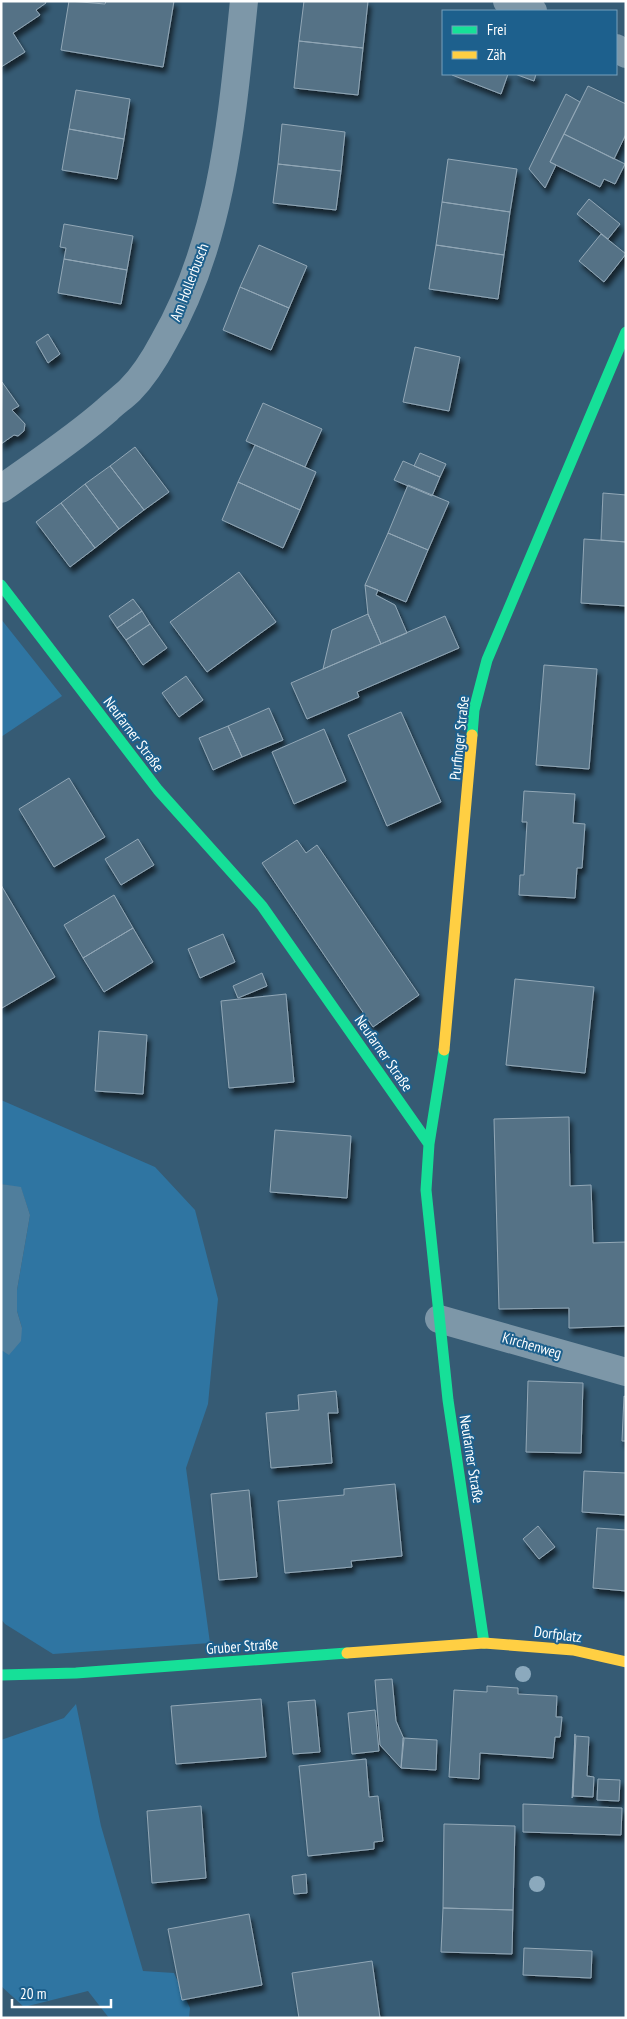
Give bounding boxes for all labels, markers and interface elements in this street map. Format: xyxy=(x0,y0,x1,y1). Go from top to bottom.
legend xyxy=(442,10,617,75)
text: Frei xyxy=(487,20,507,39)
text: Zäh xyxy=(487,45,506,64)
street label: Am Hollerbusch xyxy=(165,240,213,324)
street label: Neufarner Straße xyxy=(100,693,168,775)
street label: Purfinger Straße xyxy=(445,695,473,781)
street label: Neufarner Straße xyxy=(351,1011,417,1095)
street label: Kirchenweg xyxy=(500,1327,564,1363)
street label: Neufarner Straße xyxy=(456,1414,488,1504)
street label: Dorfplatz xyxy=(533,1622,583,1646)
street label: Gruber Straße xyxy=(205,1634,279,1658)
scale bar xyxy=(12,1976,111,2008)
text: 20 m xyxy=(20,1984,46,2003)

